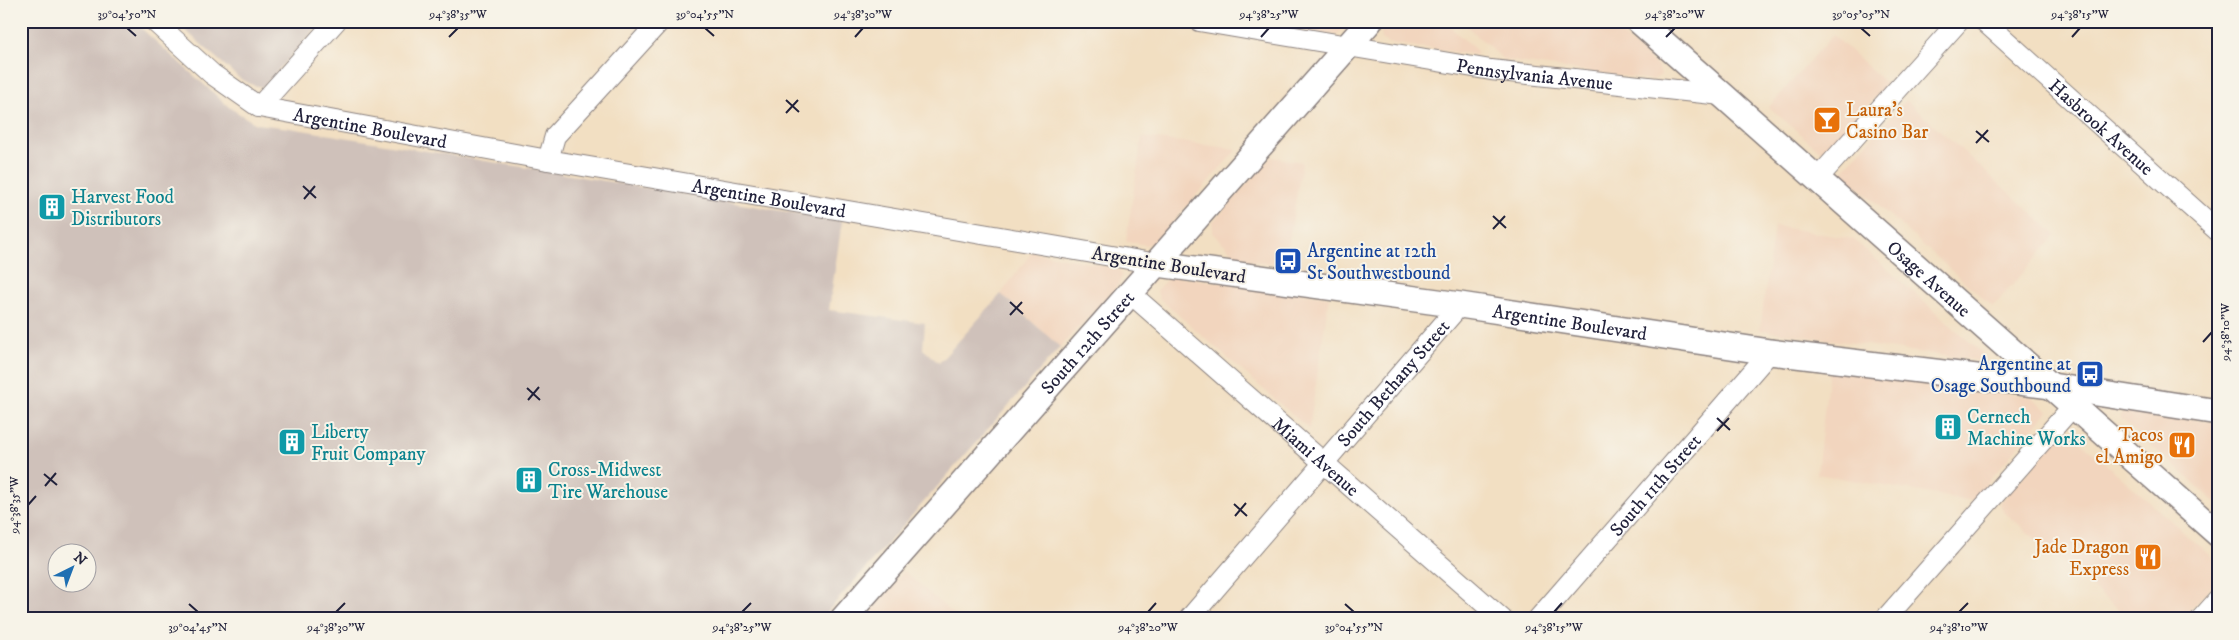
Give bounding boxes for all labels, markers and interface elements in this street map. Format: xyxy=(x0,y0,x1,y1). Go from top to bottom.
text: 39°04'50"N xyxy=(98,7,157,22)
text: 94°38'35"W xyxy=(428,7,488,22)
text: 39°04'55"N xyxy=(676,7,734,22)
text: 94°38'30"W xyxy=(833,7,893,22)
text: 94°38'25"W xyxy=(1238,7,1300,22)
text: 94°38'20"W xyxy=(1644,7,1706,22)
text: 39°05'05"N xyxy=(1832,7,1890,22)
text: 94°38'15"W xyxy=(2050,7,2110,22)
street label: Pennsylvania Avenue xyxy=(1455,54,1614,96)
street label: Hasbrook Avenue xyxy=(2043,75,2158,181)
place label: Laura's Casino Bar xyxy=(1846,99,1928,144)
street label: Argentine Boulevard xyxy=(291,103,449,154)
bar icon: Laura's Casino Bar xyxy=(1812,105,1842,135)
street label: Argentine Boulevard xyxy=(690,175,848,224)
place label: Harvest Food Distributors xyxy=(71,186,175,231)
building icon: Harvest Food Distributors xyxy=(37,192,67,222)
street label: Osage Avenue xyxy=(1882,236,1975,323)
place label: Argentine at 12th St Southwestbound xyxy=(1307,240,1451,285)
street label: Argentine Boulevard xyxy=(1090,242,1248,289)
bus stop icon: Argentine at 12th St Southwestbound xyxy=(1273,246,1303,276)
street label: South 12th Street xyxy=(1036,287,1140,400)
street label: Argentine Boulevard xyxy=(1491,300,1649,346)
text: 94°38'10"W xyxy=(2218,302,2233,362)
street label: South Bethany Street xyxy=(1333,316,1455,452)
place label: Argentine at Osage Southbound xyxy=(1931,353,2072,398)
bus stop icon: Argentine at Osage Southbound xyxy=(2075,359,2105,389)
place label: Cernech Machine Works xyxy=(1967,406,2086,451)
building icon: Cernech Machine Works xyxy=(1933,412,1963,442)
street label: Miami Avenue xyxy=(1267,413,1364,502)
place label: Liberty Fruit Company xyxy=(311,421,427,466)
place label: Tacos el Amigo xyxy=(2096,424,2163,469)
building icon: Liberty Fruit Company xyxy=(277,427,307,457)
street label: South 11th Street xyxy=(1605,430,1706,541)
restaurant icon: Tacos el Amigo xyxy=(2167,430,2197,460)
place label: Cross-Midwest Tire Warehouse xyxy=(548,459,668,504)
building icon: Cross-Midwest Tire Warehouse xyxy=(514,465,544,495)
text: 94°38'35"W xyxy=(7,475,22,535)
place label: Jade Dragon Express xyxy=(2033,536,2129,581)
north arrow xyxy=(48,542,98,592)
restaurant icon: Jade Dragon Express xyxy=(2133,542,2163,572)
text: N xyxy=(70,549,91,570)
text: 39°04'45"N xyxy=(168,620,228,635)
text: 94°38'30"W xyxy=(306,620,366,635)
text: 94°38'25"W xyxy=(711,620,773,635)
text: 94°38'20"W xyxy=(1117,620,1179,635)
text: 39°04'55"N xyxy=(1325,620,1383,635)
text: 94°38'15"W xyxy=(1524,620,1584,635)
text: 94°38'10"W xyxy=(1929,620,1989,635)

